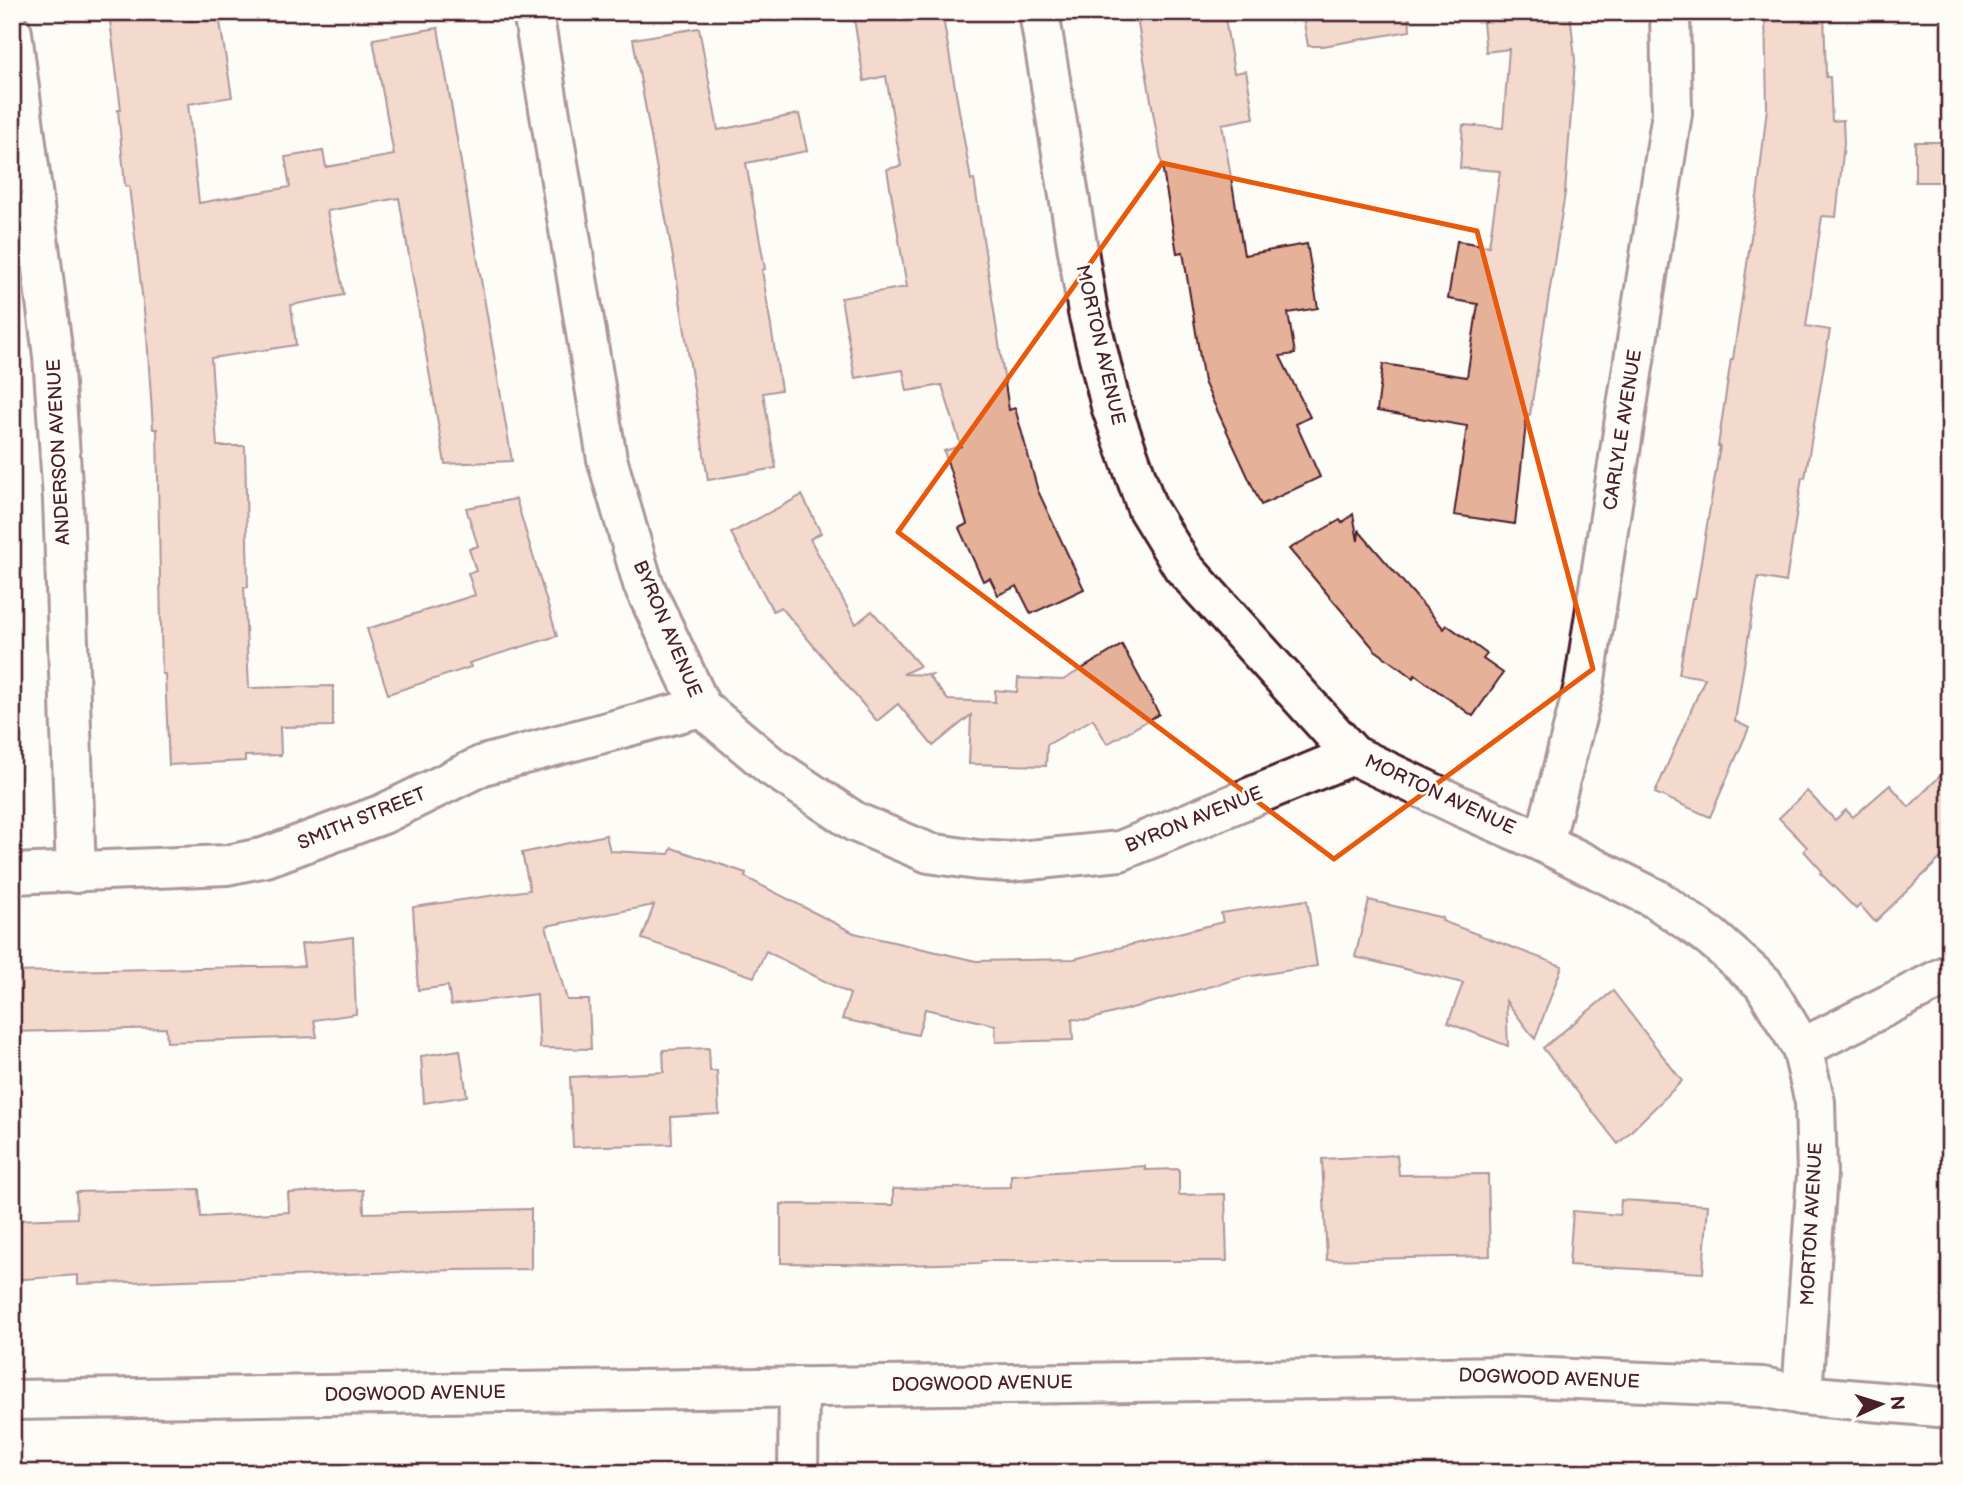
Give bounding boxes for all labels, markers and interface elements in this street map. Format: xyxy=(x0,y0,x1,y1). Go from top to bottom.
street label: MORTON AVENUE xyxy=(1070,263,1130,427)
street label: CARLYLE AVENUE xyxy=(1599,348,1647,512)
street label: ANDERSON AVENUE xyxy=(43,358,75,546)
street label: BYRON AVENUE xyxy=(628,557,706,701)
street label: MORTON AVENUE xyxy=(1361,750,1519,840)
street label: BYRON AVENUE xyxy=(1122,782,1266,858)
street label: SMITH STREET xyxy=(294,783,430,855)
street label: MORTON AVENUE xyxy=(1796,1142,1828,1306)
street label: DOGWOOD AVENUE xyxy=(1458,1364,1640,1394)
north arrow xyxy=(1846,1370,1916,1440)
street label: DOGWOOD AVENUE xyxy=(891,1371,1073,1397)
street label: DOGWOOD AVENUE xyxy=(324,1381,506,1407)
text: N xyxy=(1884,1395,1908,1411)

